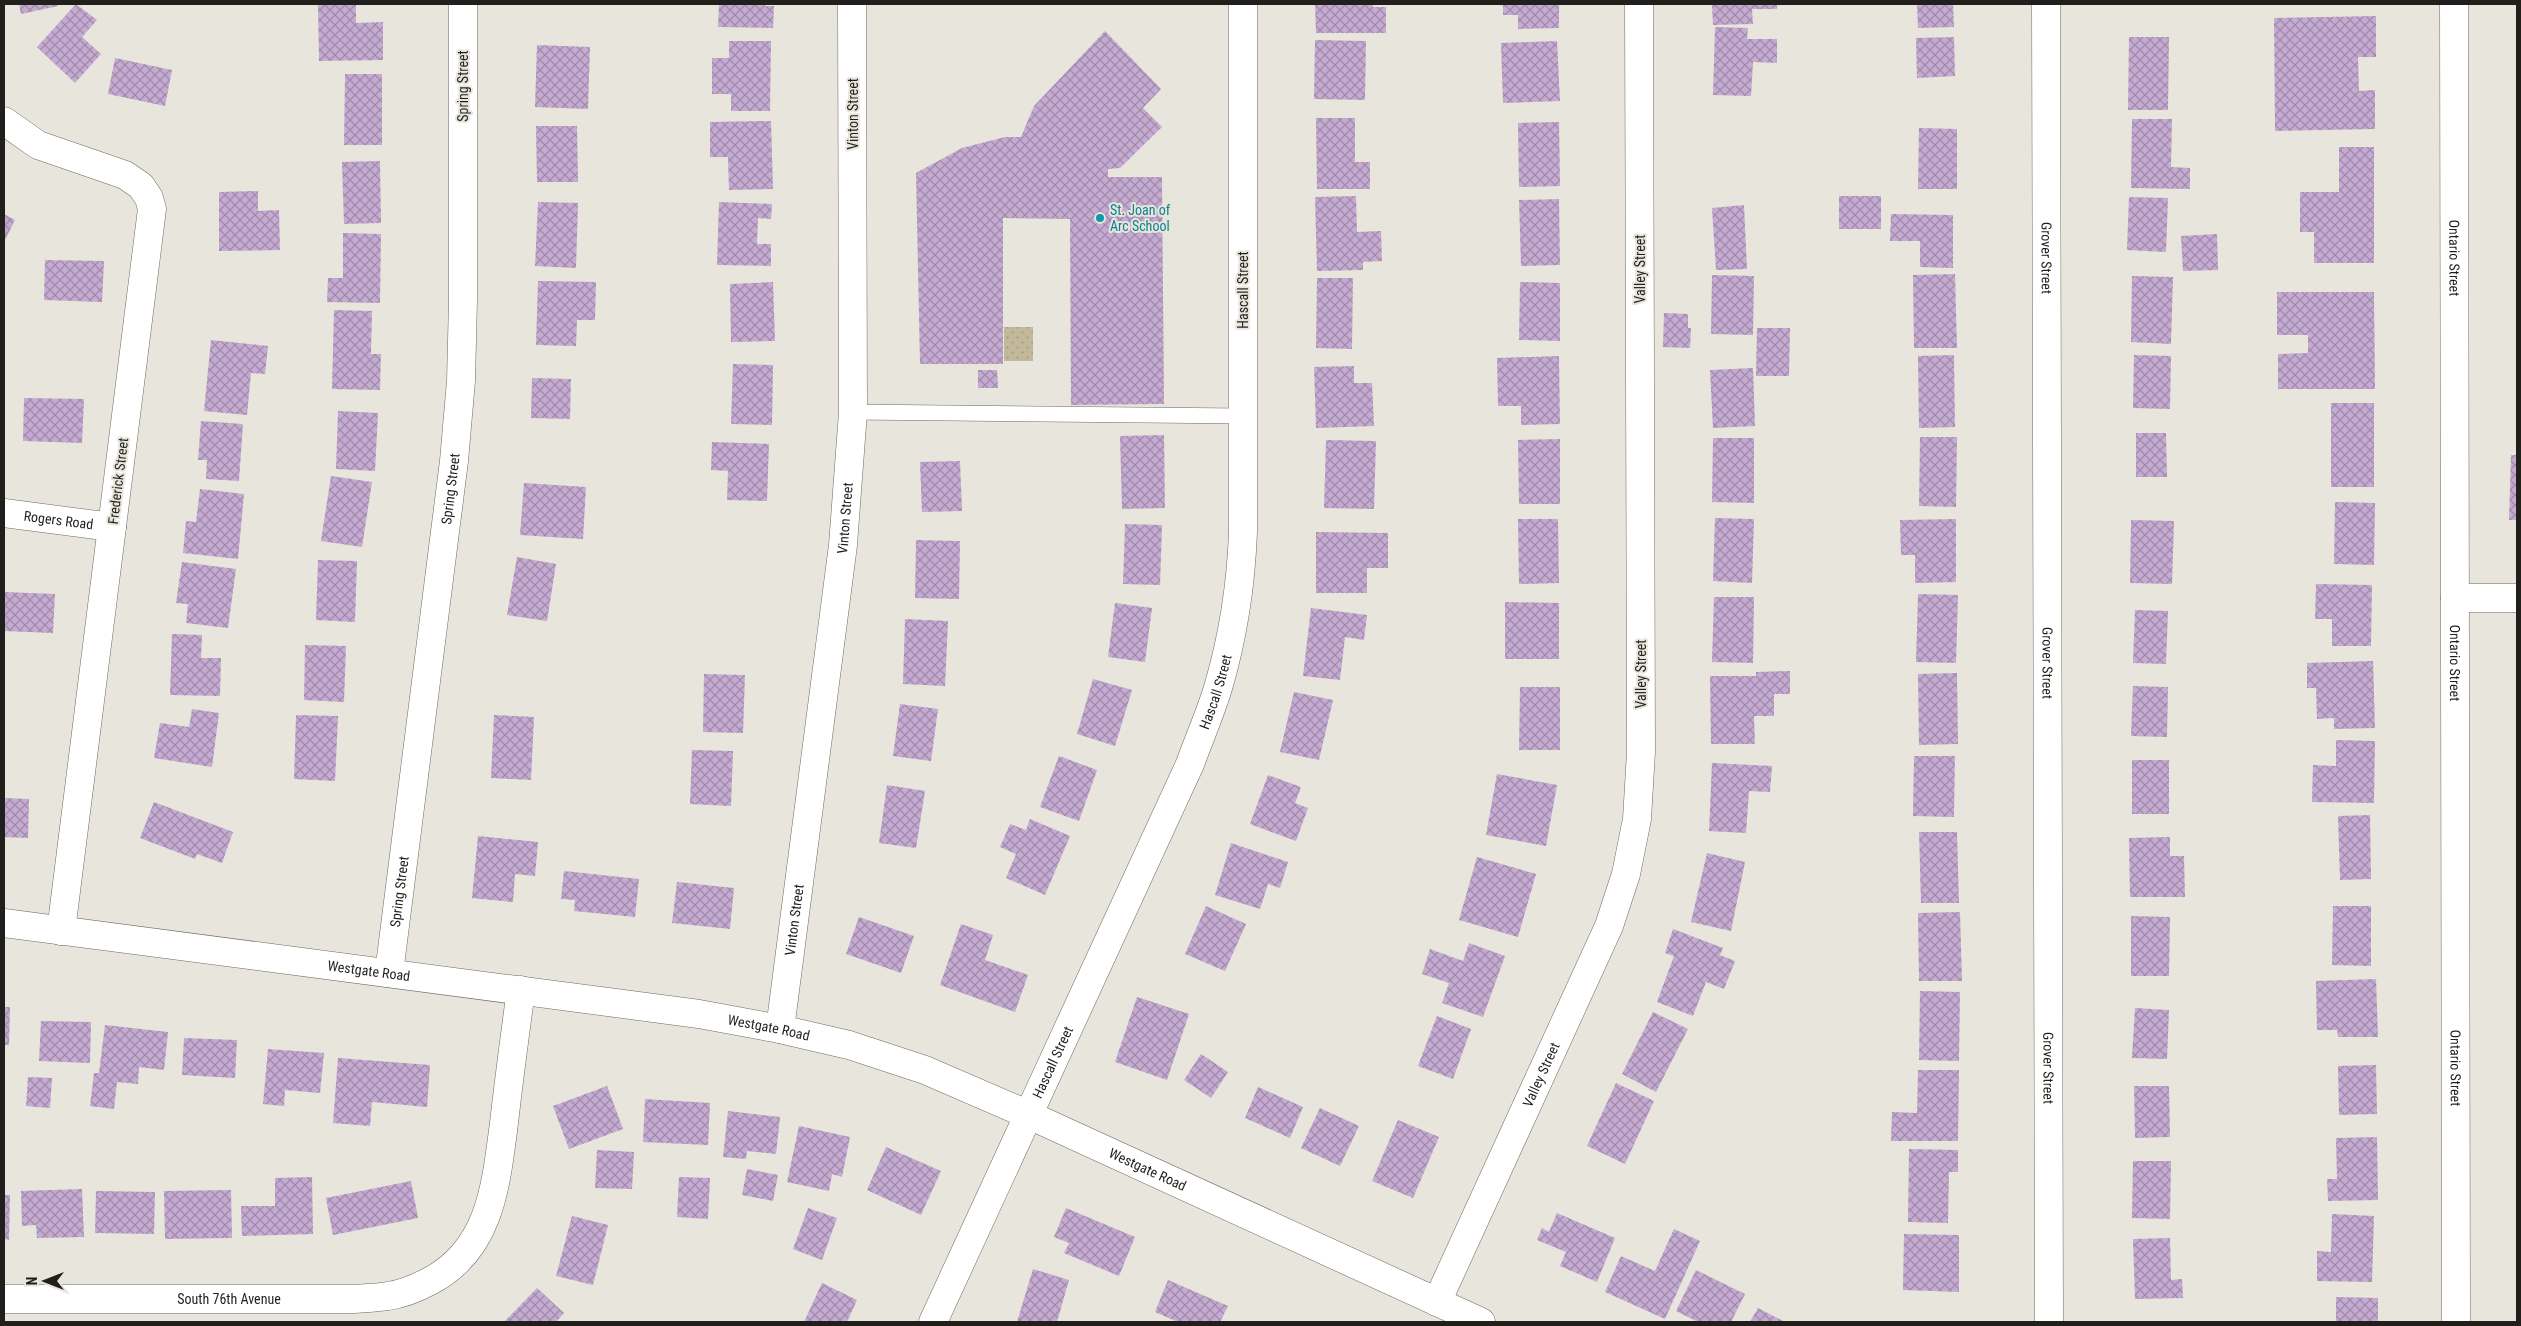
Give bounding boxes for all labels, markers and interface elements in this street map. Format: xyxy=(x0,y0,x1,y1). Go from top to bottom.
street label: Spring Street xyxy=(455,50,471,122)
street label: Vinton Street xyxy=(845,78,861,150)
place label: St. Joan of Arc School xyxy=(1110,202,1171,234)
marker: St. Joan of Arc School xyxy=(1094,212,1106,224)
street label: Ontario Street xyxy=(2446,220,2462,296)
street label: Grover Street xyxy=(2038,222,2055,294)
street label: Valley Street xyxy=(1632,235,1648,304)
street label: Hascall Street xyxy=(1235,251,1251,329)
street label: Frederick Street xyxy=(105,437,131,525)
street label: Spring Street xyxy=(438,453,463,525)
street label: Vinton Street xyxy=(834,482,856,555)
street label: Rogers Road xyxy=(23,508,94,533)
street label: Ontario Street xyxy=(2447,625,2463,701)
street label: Grover Street xyxy=(2039,627,2056,699)
street label: Valley Street xyxy=(1633,640,1649,709)
street label: Hascall Street xyxy=(1196,653,1235,731)
street label: Spring Street xyxy=(387,855,412,928)
street label: Vinton Street xyxy=(782,883,807,957)
street label: Westgate Road xyxy=(327,957,411,984)
street label: Westgate Road xyxy=(726,1011,811,1044)
street label: Hascall Street xyxy=(1029,1024,1076,1101)
street label: Ontario Street xyxy=(2448,1030,2464,1106)
street label: Grover Street xyxy=(2040,1032,2057,1104)
street label: Valley Street xyxy=(1519,1040,1563,1109)
street label: Westgate Road xyxy=(1106,1145,1189,1194)
north arrow xyxy=(20,1256,70,1306)
text: N xyxy=(24,1277,40,1285)
street label: South 76th Avenue xyxy=(177,1291,281,1307)

